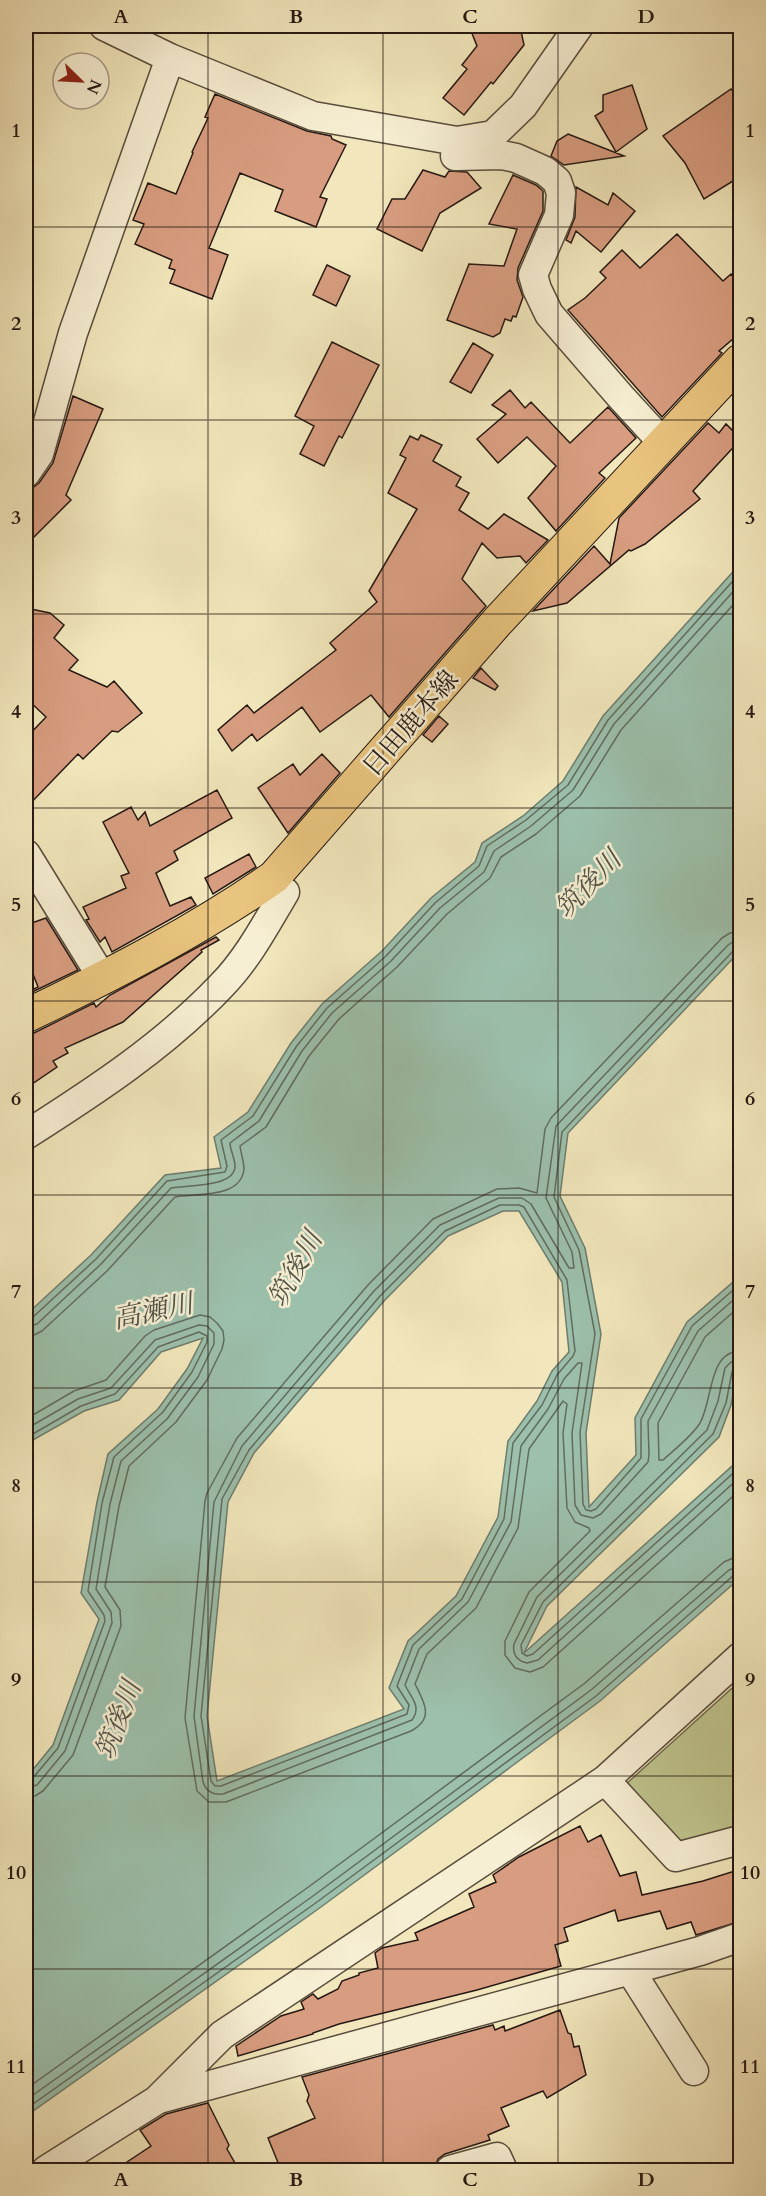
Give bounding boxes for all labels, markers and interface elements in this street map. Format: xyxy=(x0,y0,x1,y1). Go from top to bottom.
text: A xyxy=(113,3,129,30)
text: B xyxy=(289,3,303,30)
text: C xyxy=(462,3,478,30)
text: D xyxy=(637,3,655,30)
north arrow xyxy=(51,51,111,111)
text: N xyxy=(81,76,107,98)
text: 1 xyxy=(11,117,21,144)
text: 1 xyxy=(745,117,755,144)
text: 2 xyxy=(11,310,21,337)
text: 2 xyxy=(745,310,755,337)
text: 3 xyxy=(11,504,21,531)
text: 3 xyxy=(745,504,755,531)
street label: 日田鹿本線 xyxy=(355,663,466,784)
text: 4 xyxy=(11,698,21,725)
text: 4 xyxy=(745,698,755,725)
water label: 筑後川 xyxy=(547,840,632,926)
text: 5 xyxy=(11,891,21,918)
text: 5 xyxy=(745,891,755,918)
text: 6 xyxy=(11,1085,21,1112)
text: 6 xyxy=(745,1085,755,1112)
water label: 筑後川 xyxy=(260,1222,333,1314)
text: 7 xyxy=(11,1278,21,1305)
text: 7 xyxy=(745,1278,755,1305)
water label: 高瀬川 xyxy=(110,1284,199,1338)
text: 8 xyxy=(11,1472,21,1499)
text: 8 xyxy=(745,1472,755,1499)
text: 9 xyxy=(11,1666,21,1693)
text: 9 xyxy=(745,1666,755,1693)
water label: 筑後川 xyxy=(87,1673,151,1765)
text: 10 xyxy=(6,1859,26,1886)
text: 10 xyxy=(740,1859,760,1886)
text: 11 xyxy=(6,2053,26,2080)
text: 11 xyxy=(740,2053,760,2080)
text: A xyxy=(113,2166,129,2193)
text: B xyxy=(289,2166,303,2193)
text: C xyxy=(462,2166,478,2193)
text: D xyxy=(637,2166,655,2193)

